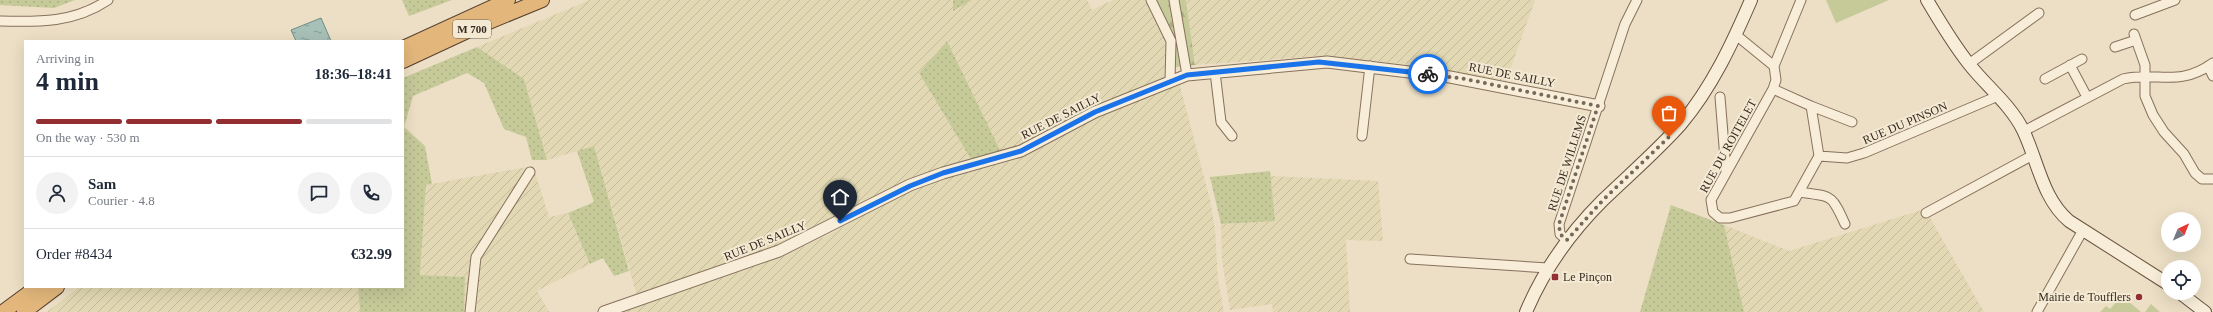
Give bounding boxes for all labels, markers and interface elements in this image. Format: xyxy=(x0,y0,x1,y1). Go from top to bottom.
road number: M 700 xyxy=(453,20,491,38)
text: Arriving in xyxy=(36,51,94,66)
courier xyxy=(1408,54,1448,94)
street label: RUE DE SAILLY xyxy=(1468,60,1557,90)
icon: bike xyxy=(1417,63,1439,85)
text: 18:36–18:41 xyxy=(315,66,392,82)
text: 4 min xyxy=(36,67,99,96)
street label: RUE DE SAILLY xyxy=(1019,90,1103,142)
pin xyxy=(1652,96,1686,137)
street label: RUE DU ROITELET xyxy=(1697,96,1760,195)
street label: RUE DU PINSON xyxy=(1861,99,1950,147)
icon: bag xyxy=(1658,102,1680,124)
street label: RUE DE WILLEMS xyxy=(1545,113,1589,213)
text: On the way · 530 m xyxy=(36,130,140,145)
button: person xyxy=(36,172,78,214)
button: chat xyxy=(298,172,340,214)
button: phone xyxy=(350,172,392,214)
text: Sam xyxy=(88,176,116,192)
pin xyxy=(823,180,857,221)
icon: home xyxy=(829,186,851,208)
text: Courier · 4.8 xyxy=(88,193,155,208)
north arrow xyxy=(2161,212,2201,252)
map controls xyxy=(2161,212,2201,300)
street label: RUE DE SAILLY xyxy=(722,218,808,264)
text: Order #8434 xyxy=(36,246,112,262)
text: €32.99 xyxy=(351,246,392,262)
button: locate xyxy=(2161,260,2201,300)
place label: Le Pinçon xyxy=(1563,270,1612,284)
marker: Le Pinçon xyxy=(1550,272,1560,282)
place label: Mairie de Toufflers xyxy=(2038,290,2131,304)
marker: Mairie de Toufflers xyxy=(2134,292,2144,302)

